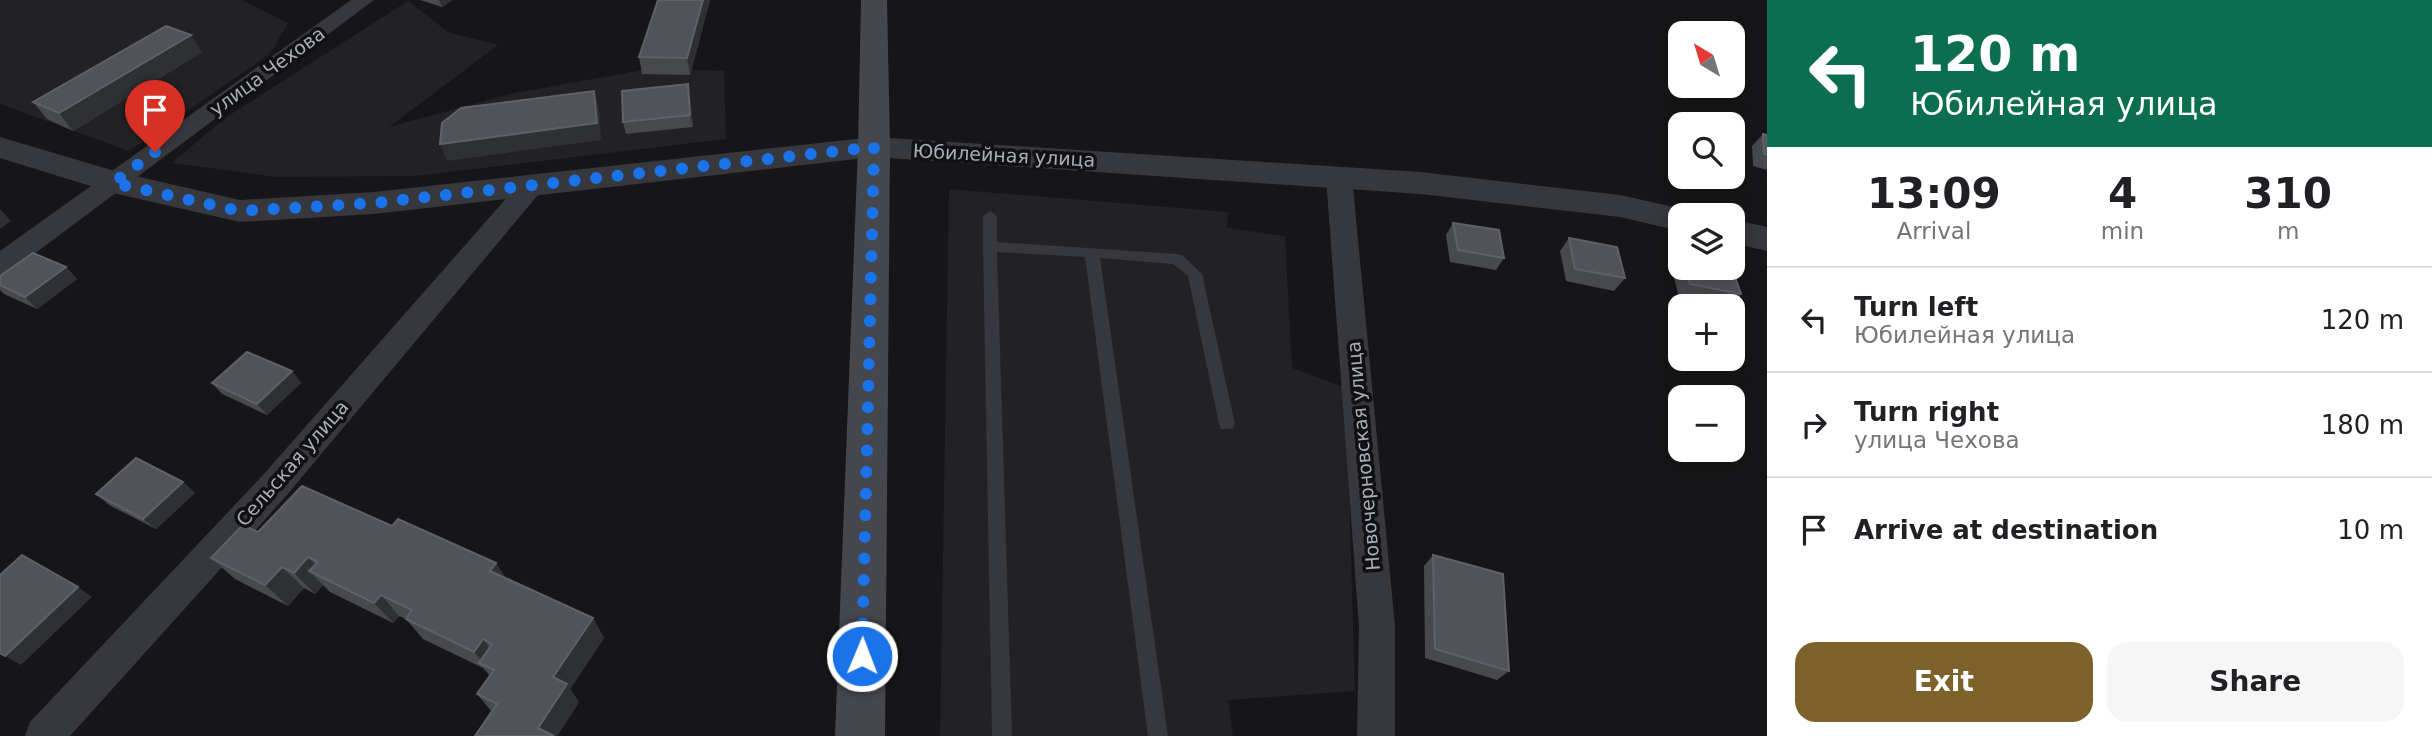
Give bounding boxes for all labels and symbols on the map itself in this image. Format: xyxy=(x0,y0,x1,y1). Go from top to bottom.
north arrow xyxy=(1668,21,1745,98)
street label: улица Чехова xyxy=(205,22,329,120)
pin xyxy=(125,80,185,152)
street label: Юбилейная улица xyxy=(912,139,1096,171)
street label: Новочерновская улица xyxy=(1342,340,1384,572)
street label: Сельская улица xyxy=(231,396,353,530)
position arrow xyxy=(825,619,899,693)

